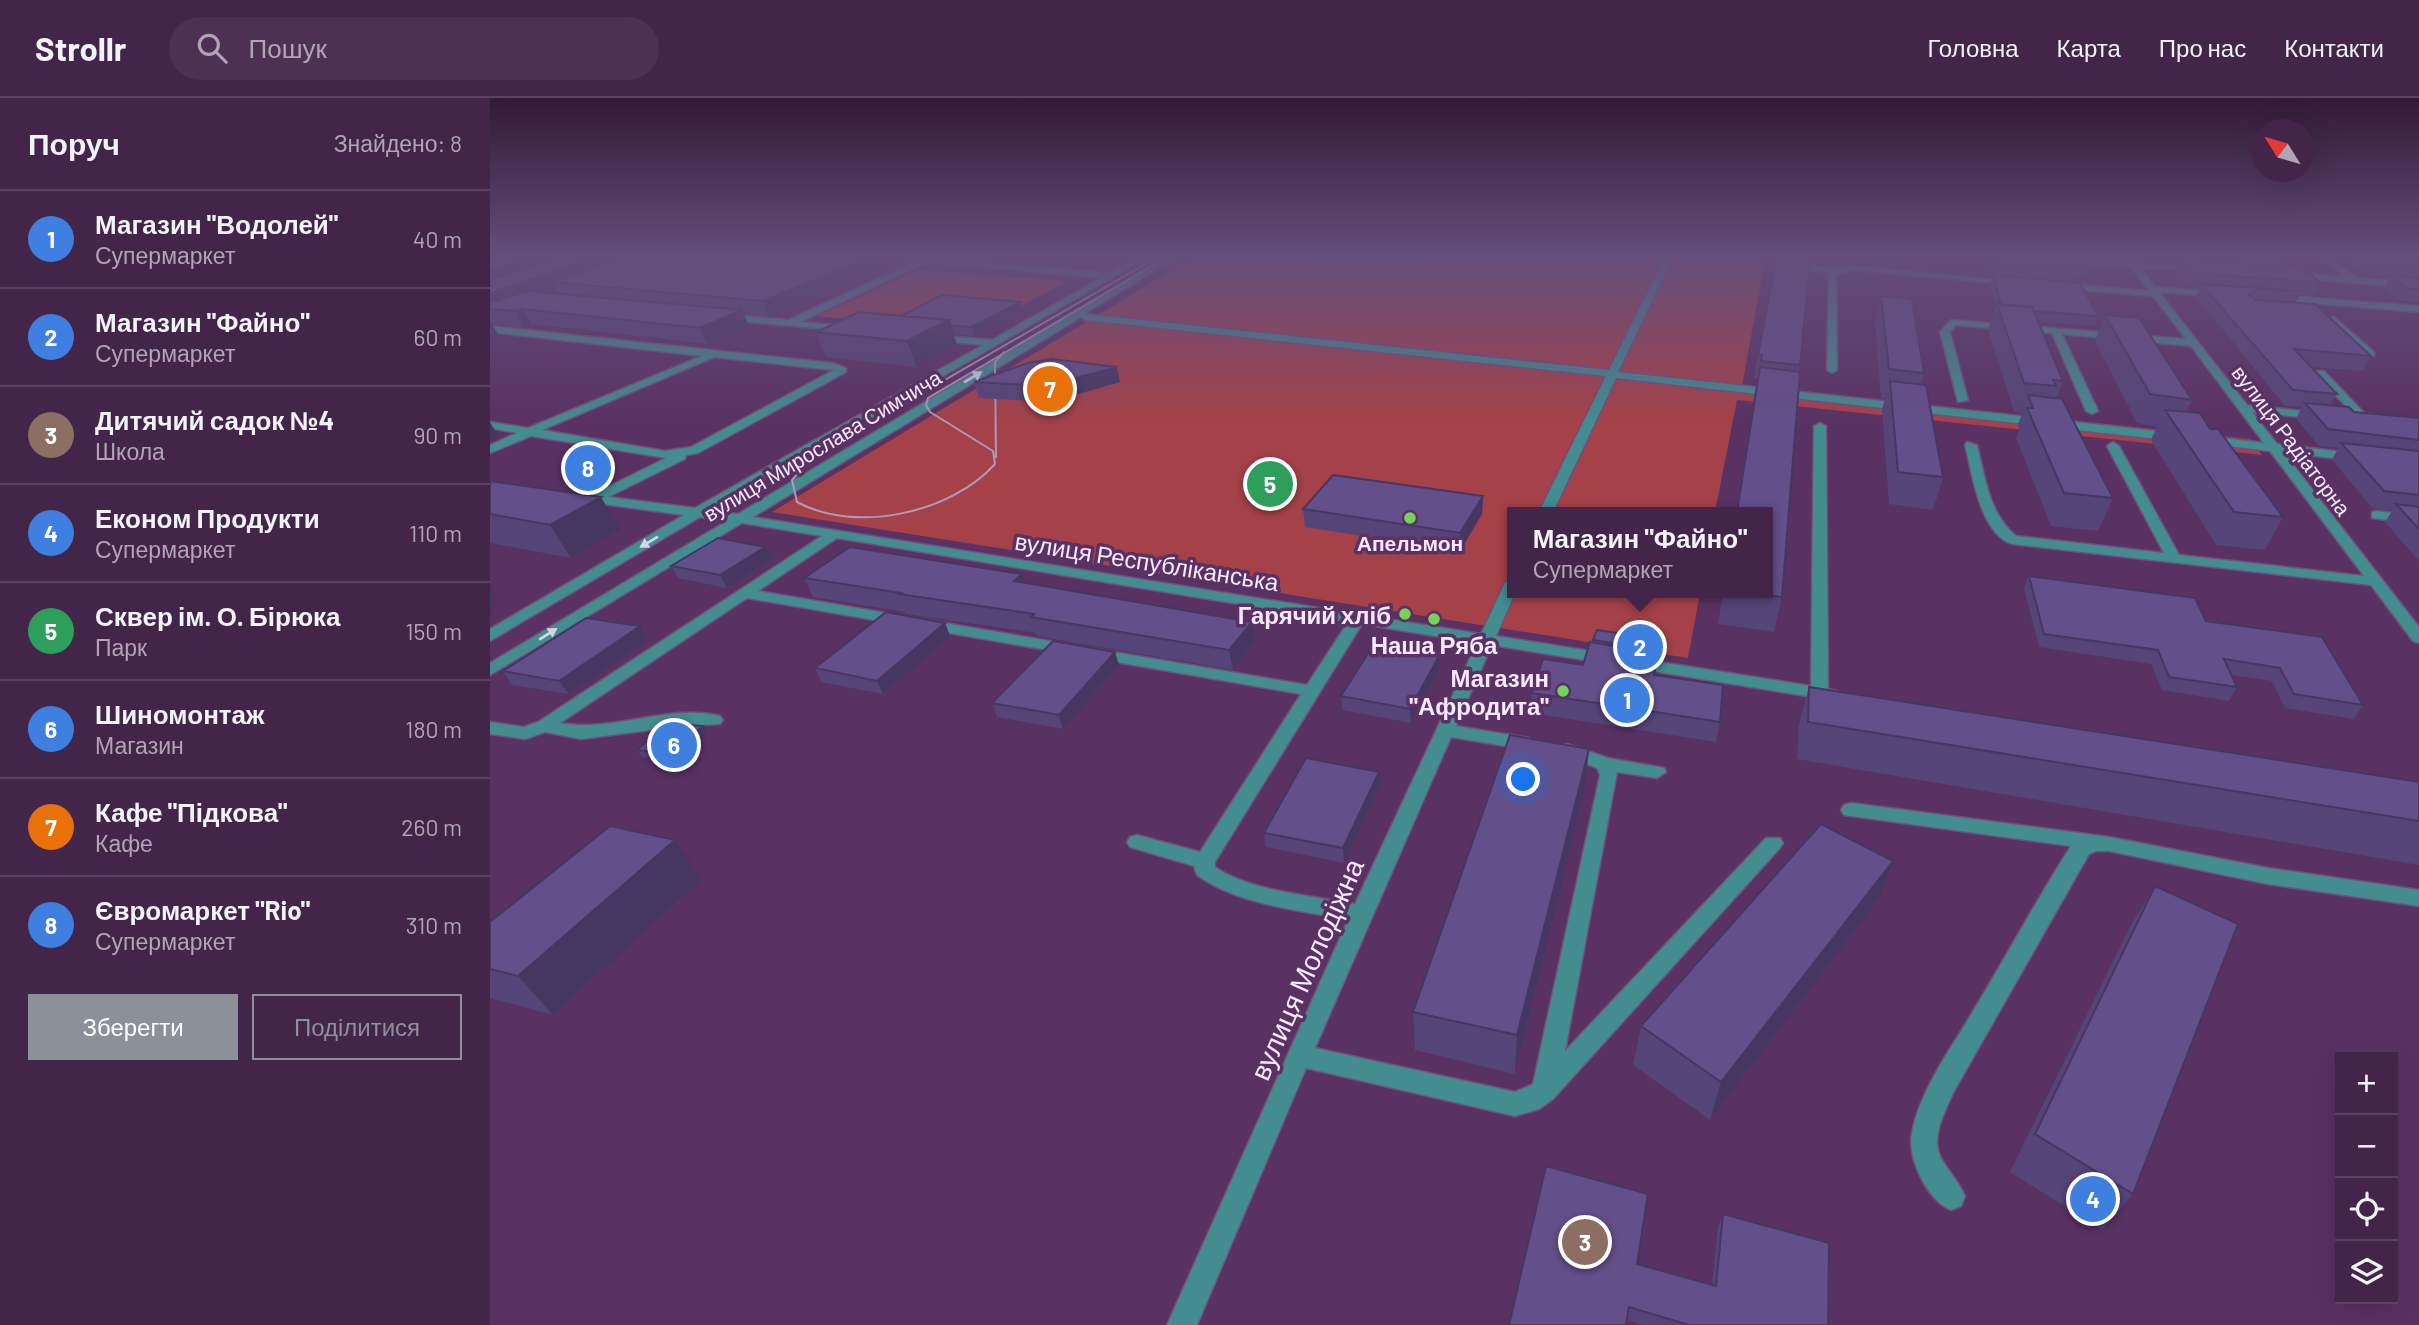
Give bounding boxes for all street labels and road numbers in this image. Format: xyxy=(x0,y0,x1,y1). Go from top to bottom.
street label: вулиця Радіаторна xyxy=(2227,360,2357,520)
street label: вулиця Мирослава Симчича xyxy=(699,364,946,526)
street label: вулиця Республіканська xyxy=(1013,526,1282,596)
street label: вулиця Молодіжна xyxy=(1242,853,1370,1085)

